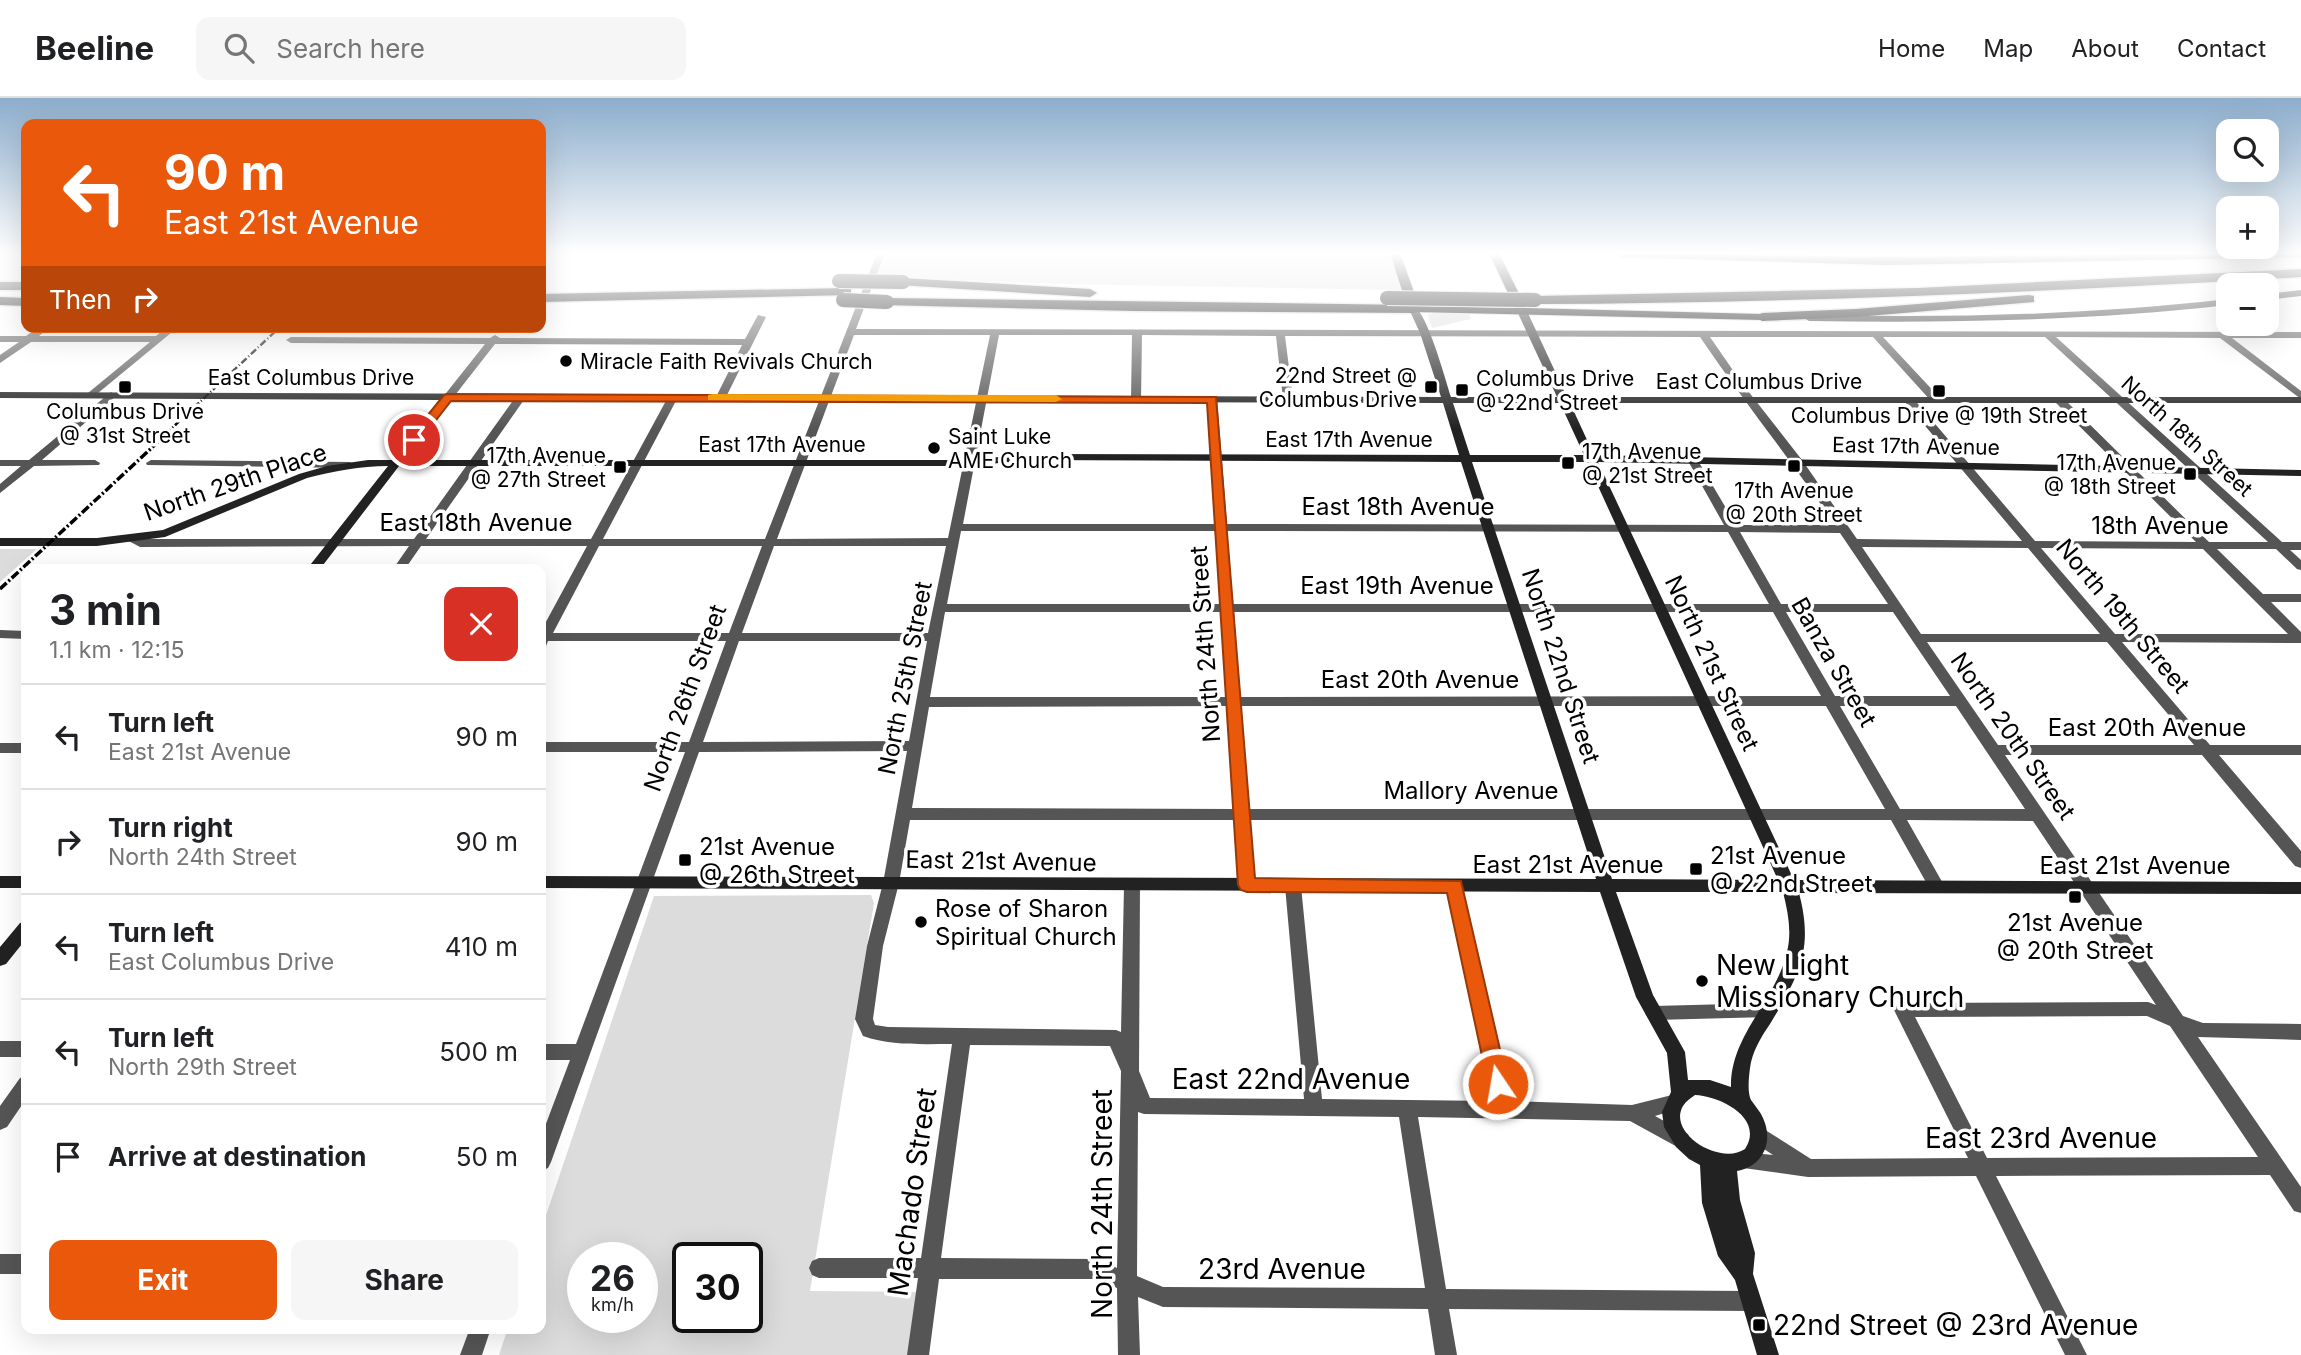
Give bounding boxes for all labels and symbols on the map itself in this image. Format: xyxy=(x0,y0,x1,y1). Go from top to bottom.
place label: Miracle Faith Revivals Church xyxy=(580,349,873,374)
marker: Miracle Faith Revivals Church xyxy=(558,353,574,369)
place label: 22nd Street @ Columbus Drive xyxy=(1259,363,1417,412)
street label: East Columbus Drive xyxy=(208,365,414,390)
place label: Columbus Drive @ 22nd Street xyxy=(1476,366,1634,415)
street label: East Columbus Drive xyxy=(1656,369,1862,394)
street label: North 18th Street xyxy=(2116,371,2258,502)
marker: Columbus Drive @ 31st Street xyxy=(117,379,133,395)
marker: 22nd Street @ Columbus Drive xyxy=(1423,379,1439,395)
marker: Columbus Drive @ 22nd Street xyxy=(1454,382,1470,398)
marker: Columbus Drive @ 19th Street xyxy=(1931,383,1947,399)
place label: Columbus Drive @ 31st Street xyxy=(46,399,204,448)
place label: Columbus Drive @ 19th Street xyxy=(1791,403,2087,428)
pin xyxy=(384,410,444,470)
place label: Saint Luke AME Church xyxy=(948,424,1072,473)
street label: East 17th Avenue xyxy=(1265,427,1433,452)
street label: East 17th Avenue xyxy=(698,432,866,457)
street label: East 17th Avenue xyxy=(1832,432,2000,460)
street label: North 29th Place xyxy=(140,437,330,527)
place label: 17th Avenue @ 21st Street xyxy=(1582,439,1713,488)
marker: Saint Luke AME Church xyxy=(926,440,942,456)
place label: 17th Avenue @ 27th Street xyxy=(471,443,606,492)
place label: 17th Avenue @ 18th Street xyxy=(2044,450,2176,499)
marker: 17th Avenue @ 21st Street xyxy=(1560,455,1576,471)
marker: 17th Avenue @ 20th Street xyxy=(1786,458,1802,474)
marker: 17th Avenue @ 27th Street xyxy=(612,459,628,475)
marker: 17th Avenue @ 18th Street xyxy=(2182,466,2198,482)
place label: 17th Avenue @ 20th Street xyxy=(1725,478,1863,527)
street label: East 18th Avenue xyxy=(1302,492,1494,521)
street label: East 18th Avenue xyxy=(380,508,572,537)
street label: 18th Avenue xyxy=(2091,511,2229,540)
street label: North 19th Street xyxy=(2050,533,2196,699)
street label: North 24th Street xyxy=(1184,545,1226,743)
street label: North 22nd Street xyxy=(1516,565,1606,767)
street label: East 19th Avenue xyxy=(1300,571,1494,600)
street label: North 21st Street xyxy=(1659,571,1765,755)
street label: North 25th Street xyxy=(872,579,938,777)
street label: Banza Street xyxy=(1785,592,1883,732)
street label: North 26th Street xyxy=(638,600,732,795)
street label: North 20th Street xyxy=(1945,647,2082,825)
street label: East 20th Avenue xyxy=(1321,665,1519,694)
street label: East 20th Avenue xyxy=(2048,713,2246,742)
street label: Mallory Avenue xyxy=(1383,776,1559,805)
place label: 21st Avenue @ 26th Street xyxy=(699,832,855,889)
place label: 21st Avenue @ 22nd Street xyxy=(1710,841,1873,898)
street label: East 21st Avenue xyxy=(905,845,1097,877)
street label: East 21st Avenue xyxy=(1472,850,1664,879)
street label: East 21st Avenue xyxy=(2039,851,2231,880)
marker: 21st Avenue @ 26th Street xyxy=(677,852,693,868)
marker: 21st Avenue @ 22nd Street xyxy=(1688,861,1704,877)
marker: 21st Avenue @ 20th Street xyxy=(2067,889,2083,905)
place label: Rose of Sharon Spiritual Church xyxy=(935,894,1117,951)
place label: 21st Avenue @ 20th Street xyxy=(1997,908,2153,965)
marker: Rose of Sharon Spiritual Church xyxy=(913,914,929,930)
place label: New Light Missionary Church xyxy=(1716,948,1964,1014)
marker: New Light Missionary Church xyxy=(1694,973,1710,989)
position arrow xyxy=(1461,1047,1535,1121)
street label: East 22nd Avenue xyxy=(1172,1062,1410,1096)
street label: Machado Street xyxy=(881,1086,943,1298)
street label: North 24th Street xyxy=(1085,1089,1119,1319)
street label: East 23rd Avenue xyxy=(1925,1121,2157,1155)
speed limit sign: 30 xyxy=(672,1242,763,1333)
street label: 23rd Avenue xyxy=(1198,1252,1366,1286)
place label: 22nd Street @ 23rd Avenue xyxy=(1773,1308,2138,1342)
marker: 22nd Street @ 23rd Avenue xyxy=(1751,1317,1767,1333)

